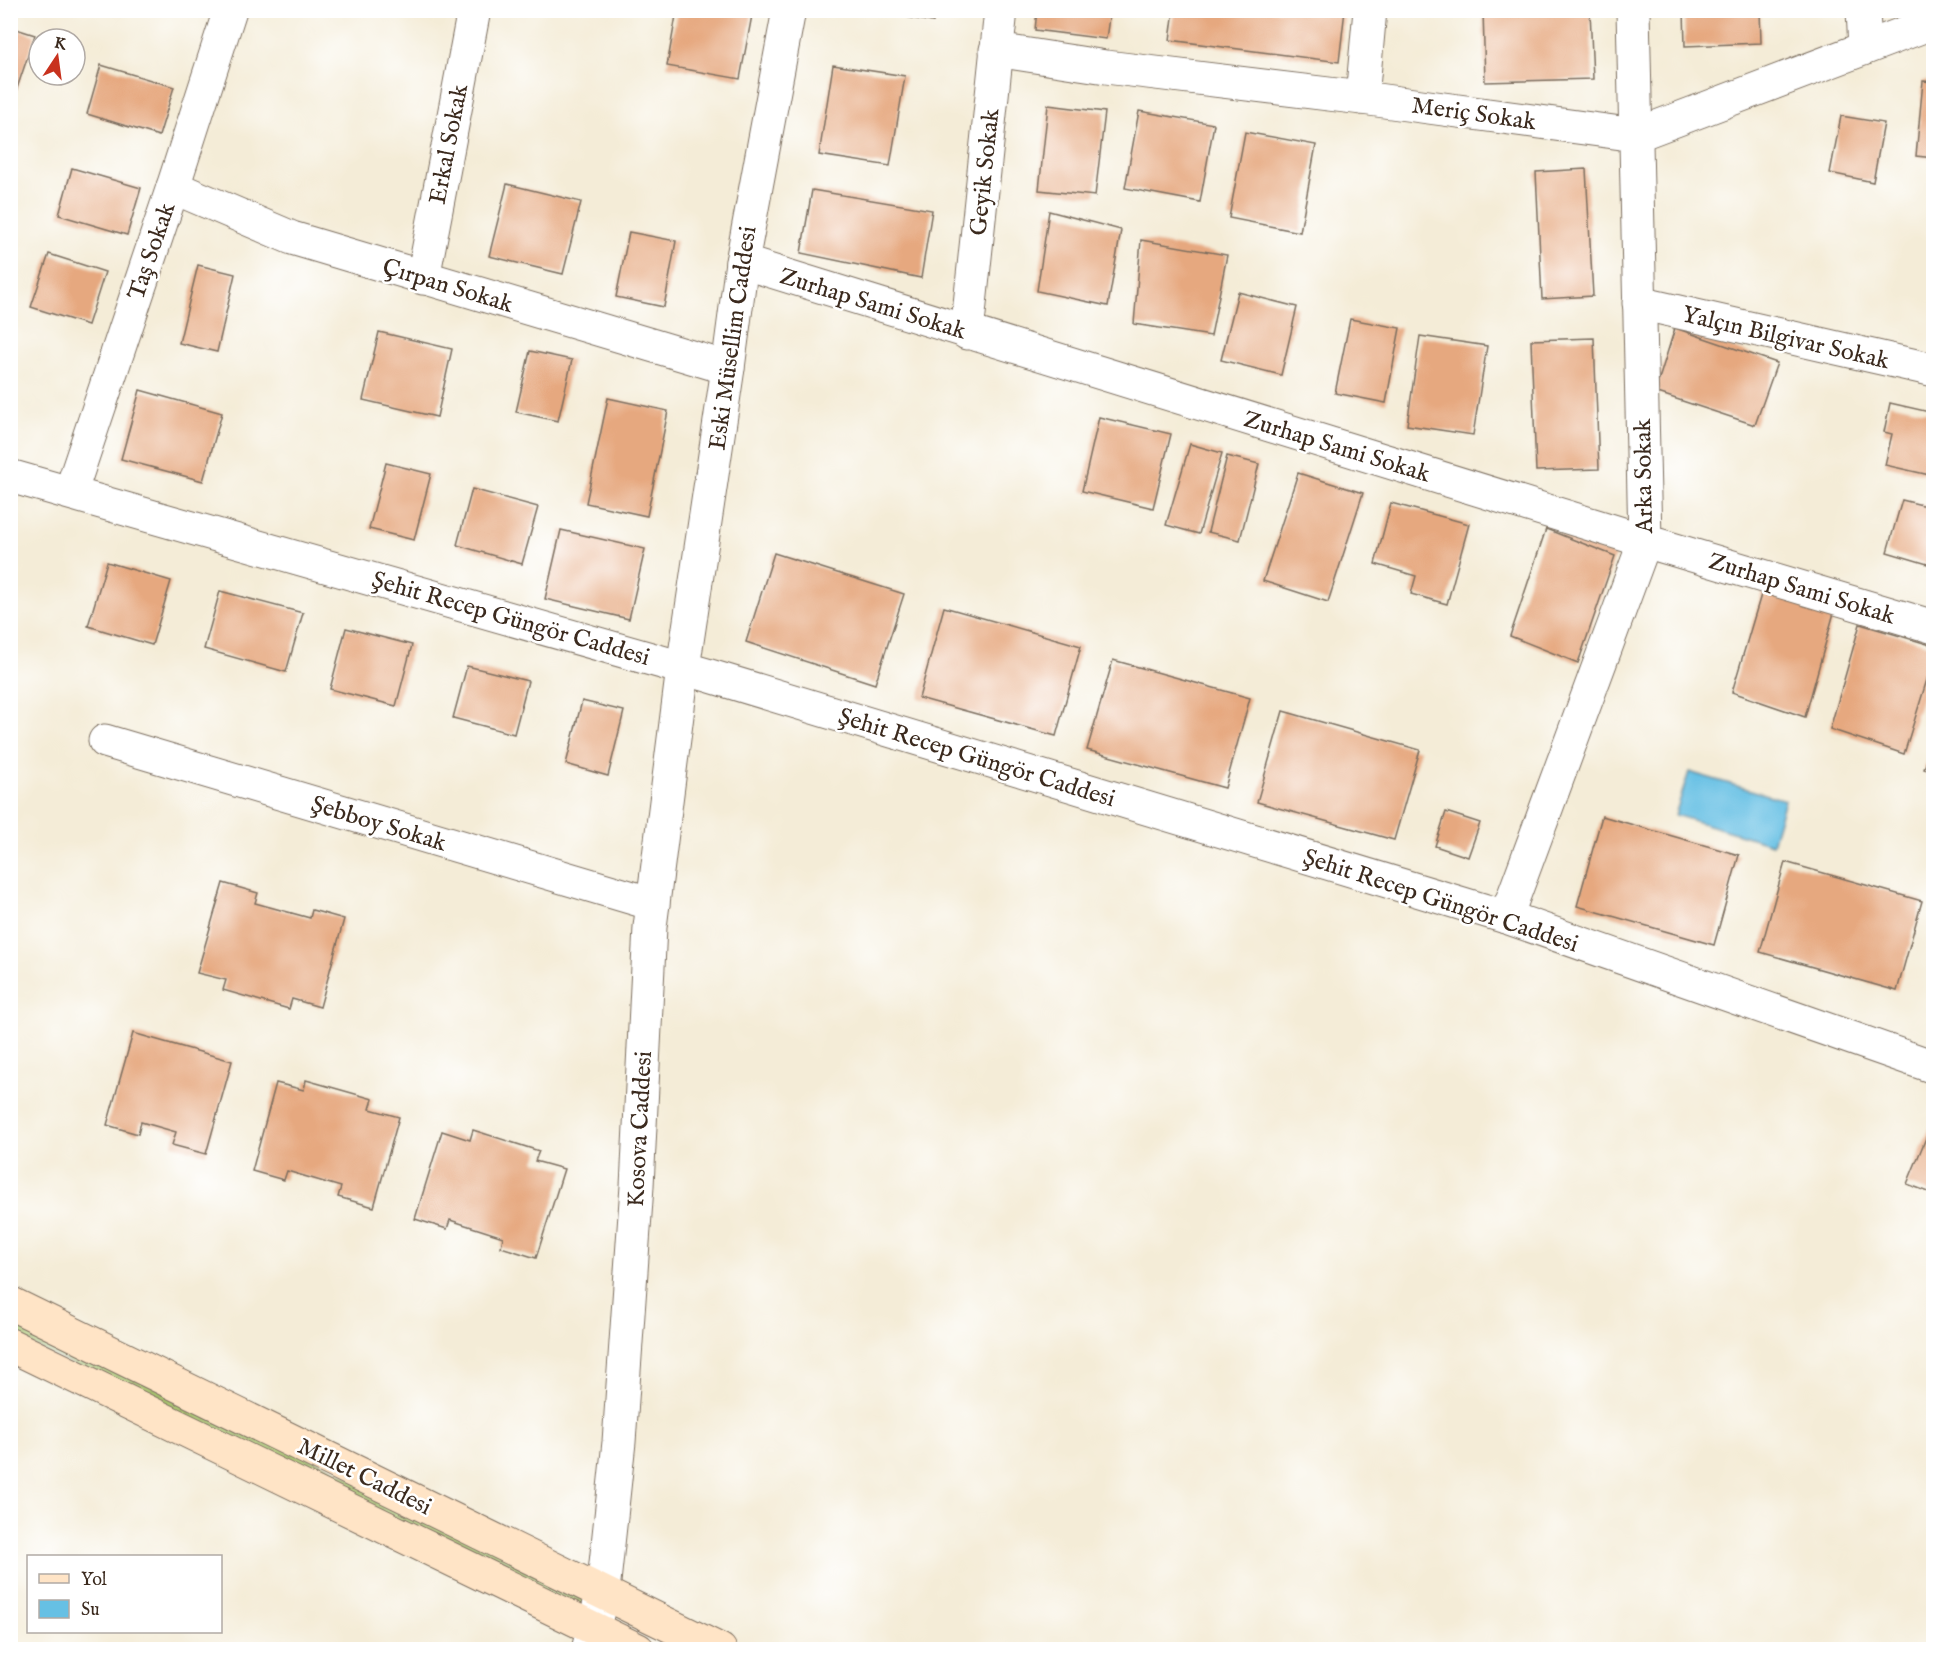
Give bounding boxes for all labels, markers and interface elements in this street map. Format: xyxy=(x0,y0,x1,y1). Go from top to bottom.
north arrow xyxy=(27,27,87,87)
text: K xyxy=(52,33,69,56)
street label: Erkal Sokak xyxy=(423,82,476,207)
street label: Meriç Sokak xyxy=(1410,90,1538,139)
street label: Geyik Sokak xyxy=(963,107,1008,237)
street label: Taş Sokak xyxy=(121,199,184,304)
street label: Eski Müsellim Caddesi xyxy=(702,224,765,452)
street label: Çırpan Sokak xyxy=(378,252,517,321)
street label: Zurhap Sami Sokak xyxy=(776,261,970,348)
street label: Yalçın Bilgivar Sokak xyxy=(1679,300,1892,377)
street label: Zurhap Sami Sokak xyxy=(1240,404,1434,491)
street label: Arka Sokak xyxy=(1628,418,1661,535)
street label: Zurhap Sami Sokak xyxy=(1705,546,1899,633)
street label: Şehit Recep Güngör Caddesi xyxy=(368,565,653,674)
street label: Şehit Recep Güngör Caddesi xyxy=(834,702,1119,815)
street label: Şebboy Sokak xyxy=(307,789,450,860)
street label: Şehit Recep Güngör Caddesi xyxy=(1299,842,1582,961)
street label: Kosova Caddesi xyxy=(621,1050,660,1208)
street label: Millet Caddesi xyxy=(292,1432,437,1523)
legend xyxy=(27,1555,222,1633)
text: Yol xyxy=(81,1569,107,1592)
text: Su xyxy=(81,1599,100,1622)

